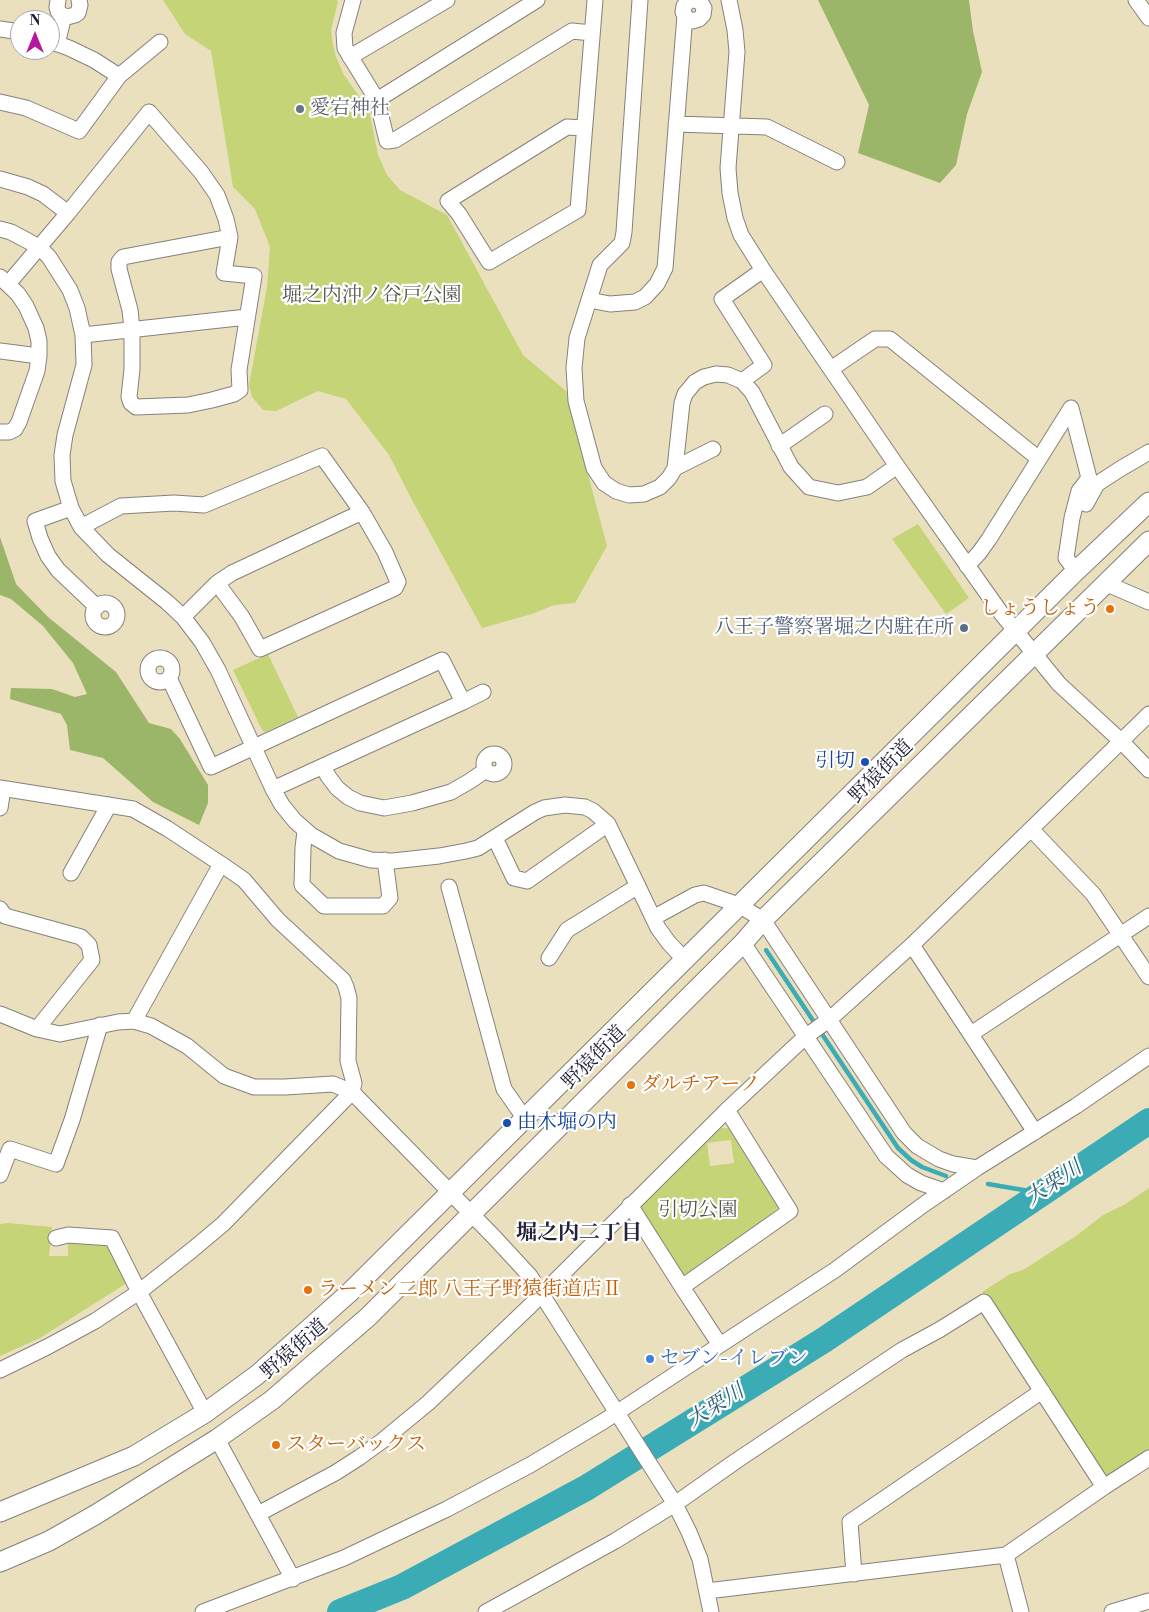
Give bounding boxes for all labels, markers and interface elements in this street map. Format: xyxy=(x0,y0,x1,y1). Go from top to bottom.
north arrow xyxy=(10,10,60,60)
text: N xyxy=(29,12,41,30)
place label: 愛宕神社 xyxy=(310,97,390,121)
marker: 愛宕神社 xyxy=(294,103,306,115)
park label: 堀之内沖ノ谷戸公園 xyxy=(282,284,462,308)
place label: しょうしょう xyxy=(980,597,1100,621)
marker: しょうしょう xyxy=(1104,603,1116,615)
place label: 八王子警察署堀之内駐在所 xyxy=(714,616,954,640)
marker: 八王子警察署堀之内駐在所 xyxy=(958,622,970,634)
street label: 野猿街道 xyxy=(845,735,919,809)
place label: 引切 xyxy=(815,750,855,774)
marker: 引切 xyxy=(859,756,871,768)
street label: 野猿街道 xyxy=(558,1021,632,1095)
place label: ダルチアーノ xyxy=(641,1073,760,1097)
marker: ダルチアーノ xyxy=(625,1079,637,1091)
place label: 由木堀の内 xyxy=(517,1111,617,1135)
marker: 由木堀の内 xyxy=(501,1117,513,1129)
water label: 大栗川 xyxy=(1021,1156,1087,1212)
park label: 引切公園 xyxy=(658,1199,738,1223)
district label: 堀之内二丁目 xyxy=(516,1221,642,1247)
place label: ラーメン二郎 八王子野猿街道店Ⅱ xyxy=(318,1278,622,1302)
marker: ラーメン二郎 八王子野猿街道店Ⅱ xyxy=(302,1284,314,1296)
street label: 野猿街道 xyxy=(257,1315,333,1385)
place label: セブン-イレブン xyxy=(660,1347,808,1371)
marker: セブン-イレブン xyxy=(644,1353,656,1365)
water label: 大栗川 xyxy=(683,1380,749,1434)
place label: スターバックス xyxy=(286,1433,426,1457)
marker: スターバックス xyxy=(270,1439,282,1451)

